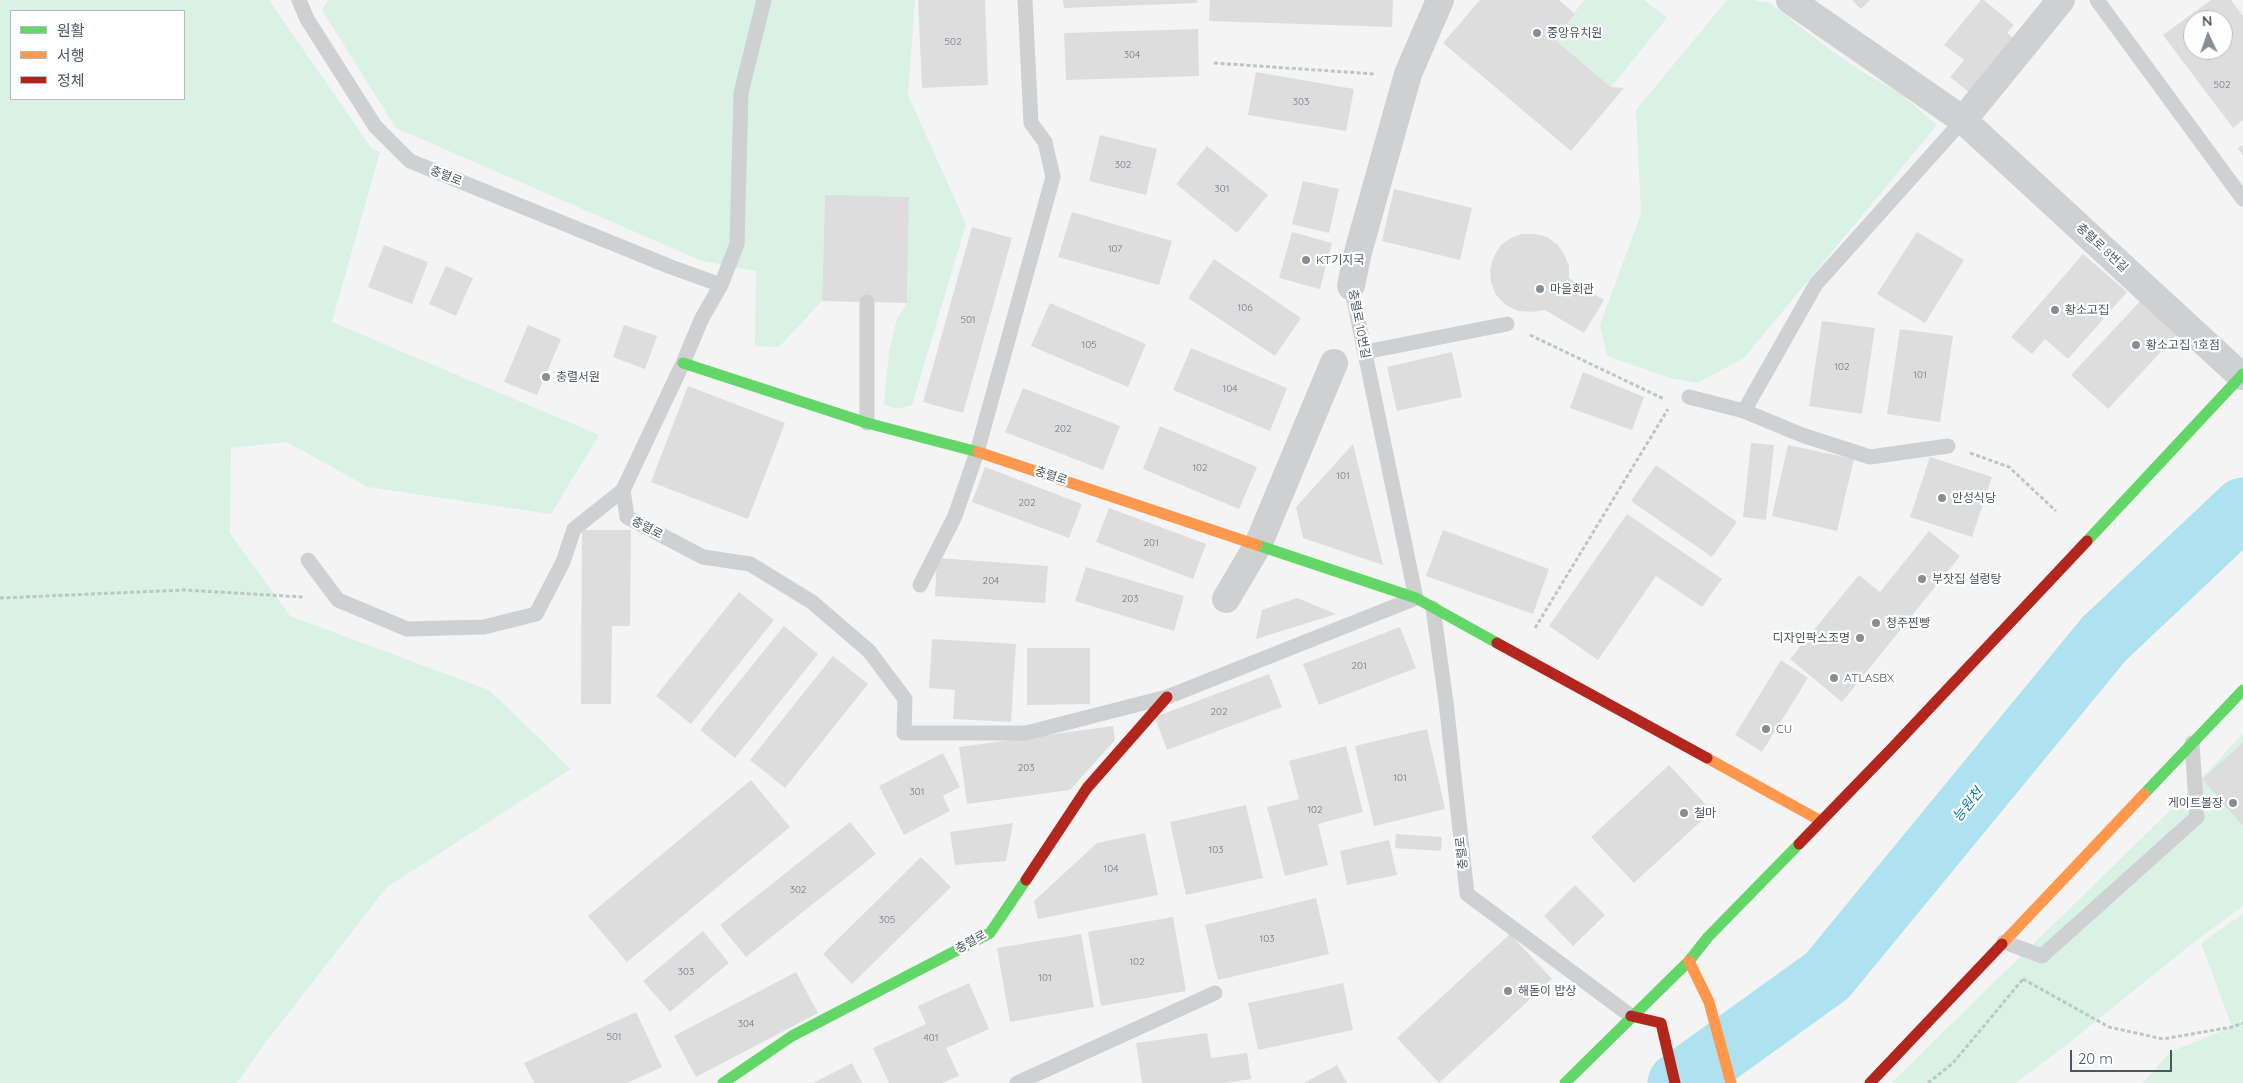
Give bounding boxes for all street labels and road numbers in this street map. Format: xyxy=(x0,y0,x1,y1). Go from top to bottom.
street label: 충렬로 xyxy=(428,163,464,189)
street label: 충렬로 8번길 xyxy=(2073,221,2131,275)
street label: 충렬로 10번길 xyxy=(1345,288,1373,360)
street label: 충렬로 xyxy=(1033,464,1069,488)
street label: 충렬로 xyxy=(629,514,665,542)
street label: 충렬로 xyxy=(1453,836,1471,870)
street label: 충렬로 xyxy=(953,928,989,956)

